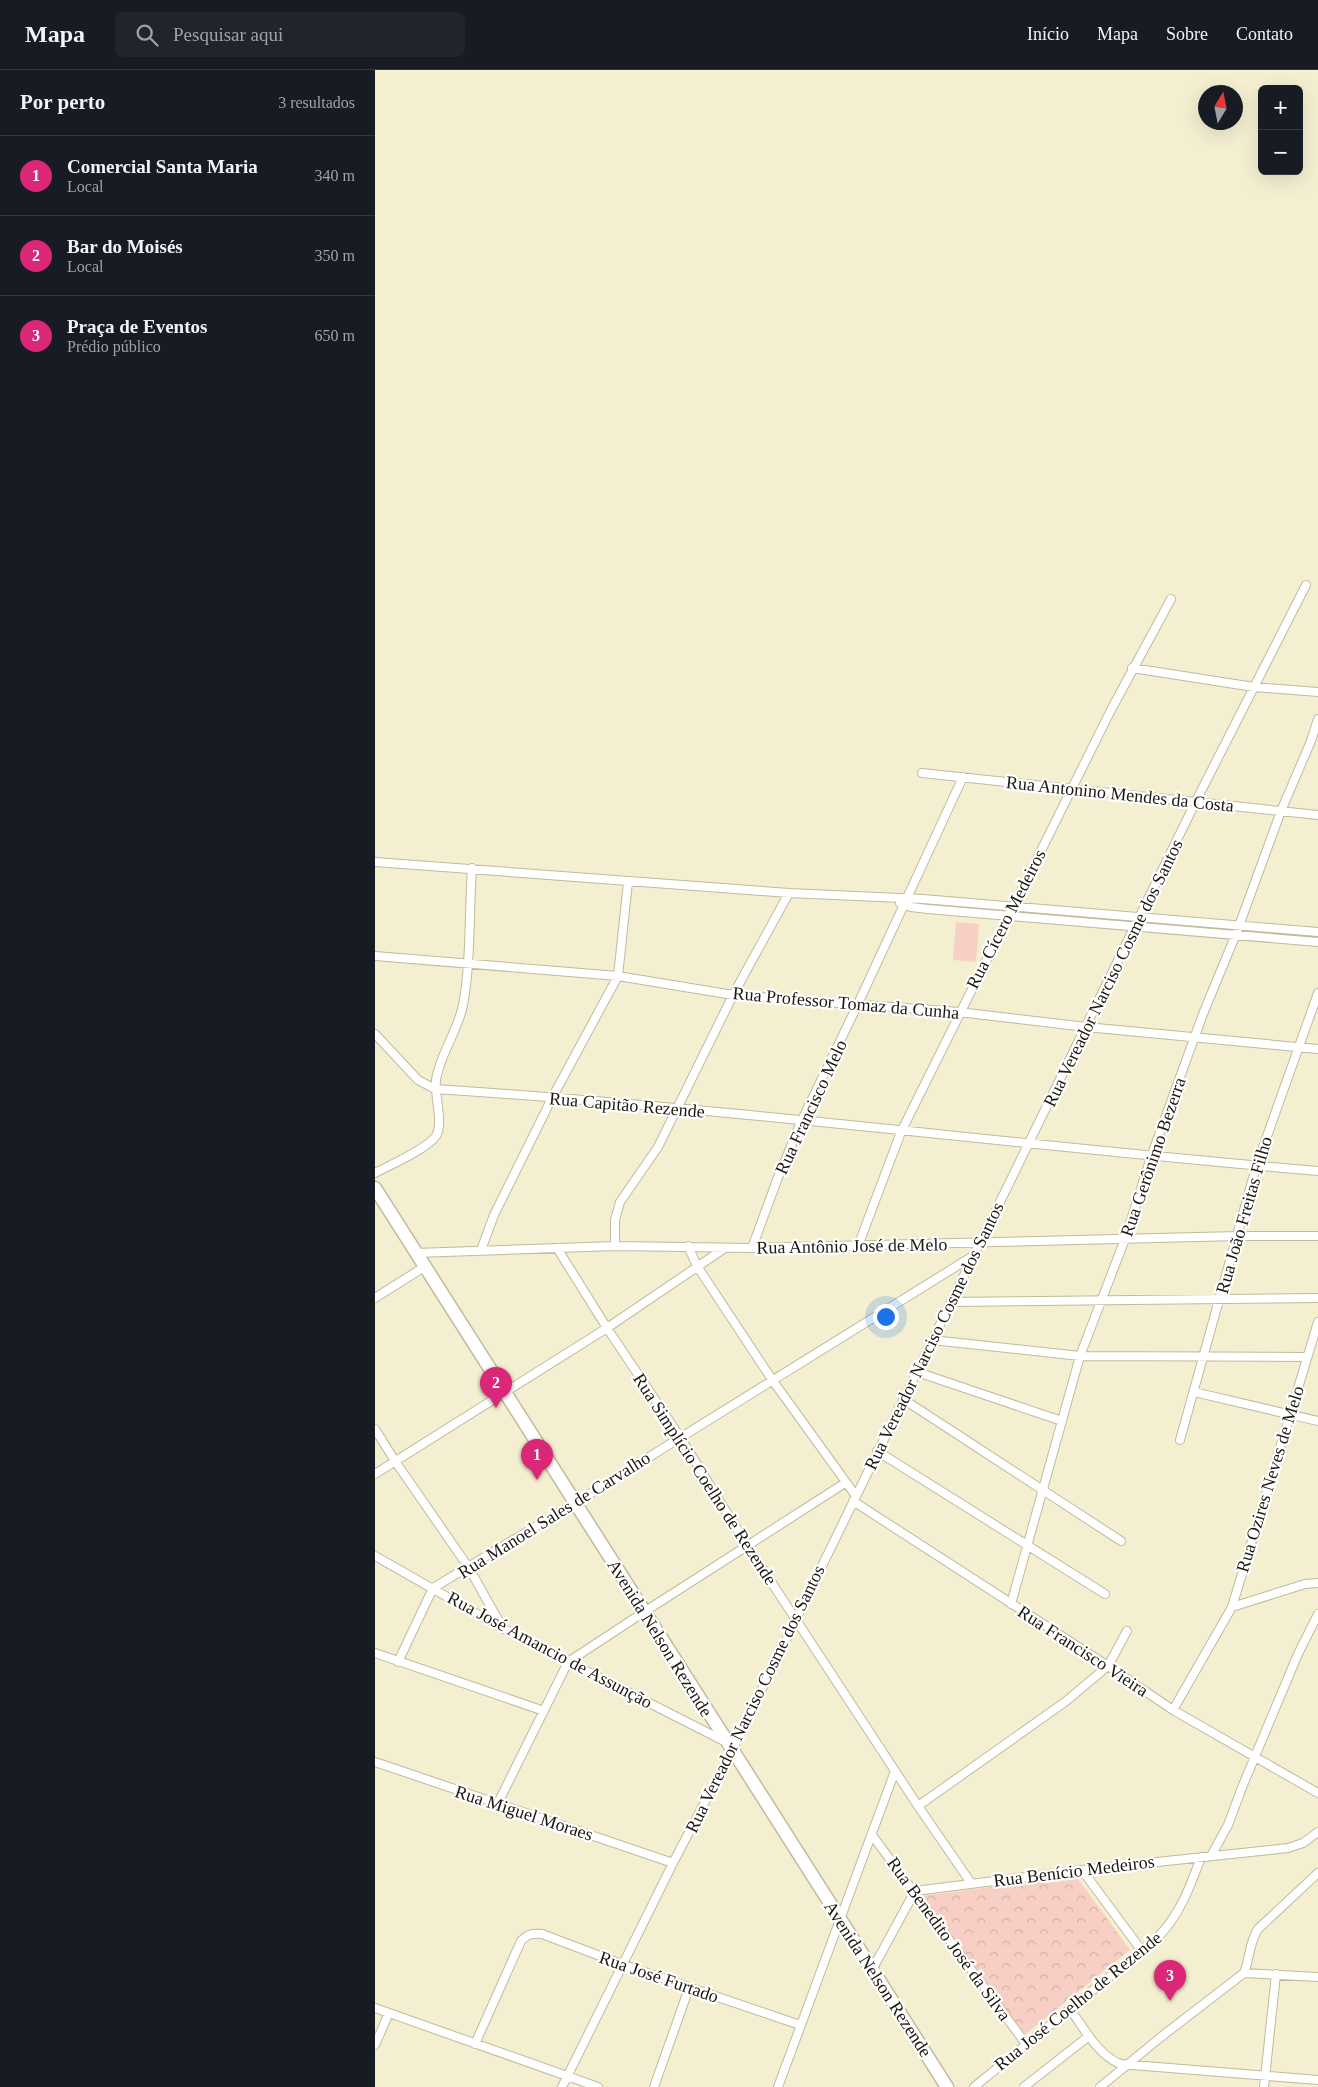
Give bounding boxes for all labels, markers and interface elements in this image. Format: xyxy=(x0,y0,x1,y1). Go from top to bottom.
search box xyxy=(115,12,465,57)
text: Mapa xyxy=(25,21,85,47)
icon: search xyxy=(133,21,161,49)
text: Pesquisar aqui xyxy=(173,24,283,45)
text: Início xyxy=(1027,24,1069,44)
text: Mapa xyxy=(1097,24,1138,44)
text: Sobre xyxy=(1166,24,1208,44)
text: Contato xyxy=(1236,24,1293,44)
north arrow xyxy=(1198,85,1243,130)
map controls xyxy=(1258,85,1303,175)
button: + xyxy=(1258,85,1303,130)
text: Por perto xyxy=(20,90,105,114)
text: 3 resultados xyxy=(278,94,355,111)
button: − xyxy=(1258,130,1303,175)
text: Comercial Santa Maria xyxy=(67,156,258,177)
text: 1 xyxy=(32,167,40,184)
text: 340 m xyxy=(315,167,355,184)
text: Local xyxy=(67,178,103,195)
text: Bar do Moisés xyxy=(67,236,183,257)
text: 2 xyxy=(32,247,40,264)
text: 350 m xyxy=(315,247,355,264)
text: Local xyxy=(67,258,103,275)
text: Praça de Eventos xyxy=(67,316,207,337)
text: 3 xyxy=(32,327,40,344)
text: 650 m xyxy=(315,327,355,344)
text: Prédio público xyxy=(67,338,161,355)
street label: Rua Antonino Mendes da Costa xyxy=(1005,772,1235,816)
street label: Rua Vereador Narciso Cosme dos Santos xyxy=(1039,836,1187,1110)
street label: Rua Cícero Medeiros xyxy=(962,846,1050,992)
street label: Rua Professor Tomaz da Cunha xyxy=(732,983,960,1023)
street label: Rua Francisco Melo xyxy=(771,1037,851,1177)
street label: Rua Gerônimo Bezerra xyxy=(1116,1075,1190,1239)
street label: Rua Capitão Rezende xyxy=(548,1088,706,1122)
street label: Rua João Freitas Filho xyxy=(1212,1134,1276,1296)
street label: Rua Vereador Narciso Cosme dos Santos xyxy=(860,1199,1008,1473)
street label: Rua Antônio José de Melo xyxy=(756,1234,948,1258)
your location xyxy=(873,1304,899,1330)
pin: 2 xyxy=(480,1367,512,1408)
street label: Rua Simplício Coelho de Rezende xyxy=(629,1370,781,1588)
street label: Rua Ozires Neves de Melo xyxy=(1232,1383,1308,1575)
pin: 1 xyxy=(521,1439,553,1480)
street label: Rua Manoel Sales de Carvalho xyxy=(454,1447,654,1583)
street label: Avenida Nelson Rezende xyxy=(603,1556,717,1720)
street label: Rua Vereador Narciso Cosme dos Santos xyxy=(681,1562,829,1836)
street label: Rua José Amancio de Assunção xyxy=(444,1587,656,1713)
street label: Rua Francisco Vieira xyxy=(1014,1601,1152,1701)
street label: Rua Miguel Moraes xyxy=(452,1781,596,1845)
street label: Rua Benício Medeiros xyxy=(992,1851,1156,1891)
street label: Rua Benedito José da Silva xyxy=(883,1853,1015,2025)
street label: Avenida Nelson Rezende xyxy=(820,1897,936,2061)
street label: Rua José Coelho de Rezende xyxy=(991,1927,1165,2075)
street label: Rua José Furtado xyxy=(597,1947,721,2007)
pin: 3 xyxy=(1154,1960,1186,2001)

